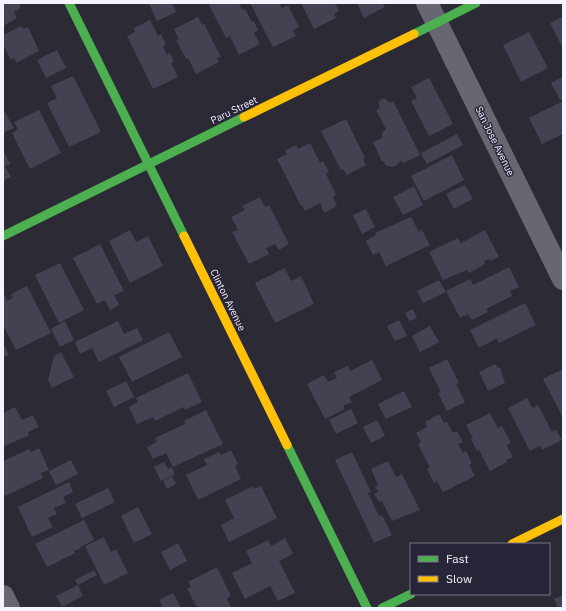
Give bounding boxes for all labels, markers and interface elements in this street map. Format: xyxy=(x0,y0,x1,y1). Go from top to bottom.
street label: Paru Street xyxy=(208,93,260,127)
street label: San Jose Avenue xyxy=(472,104,518,178)
street label: Clinton Avenue xyxy=(207,267,249,334)
legend xyxy=(410,543,550,595)
text: Fast xyxy=(446,551,469,566)
text: Slow xyxy=(446,571,472,586)

